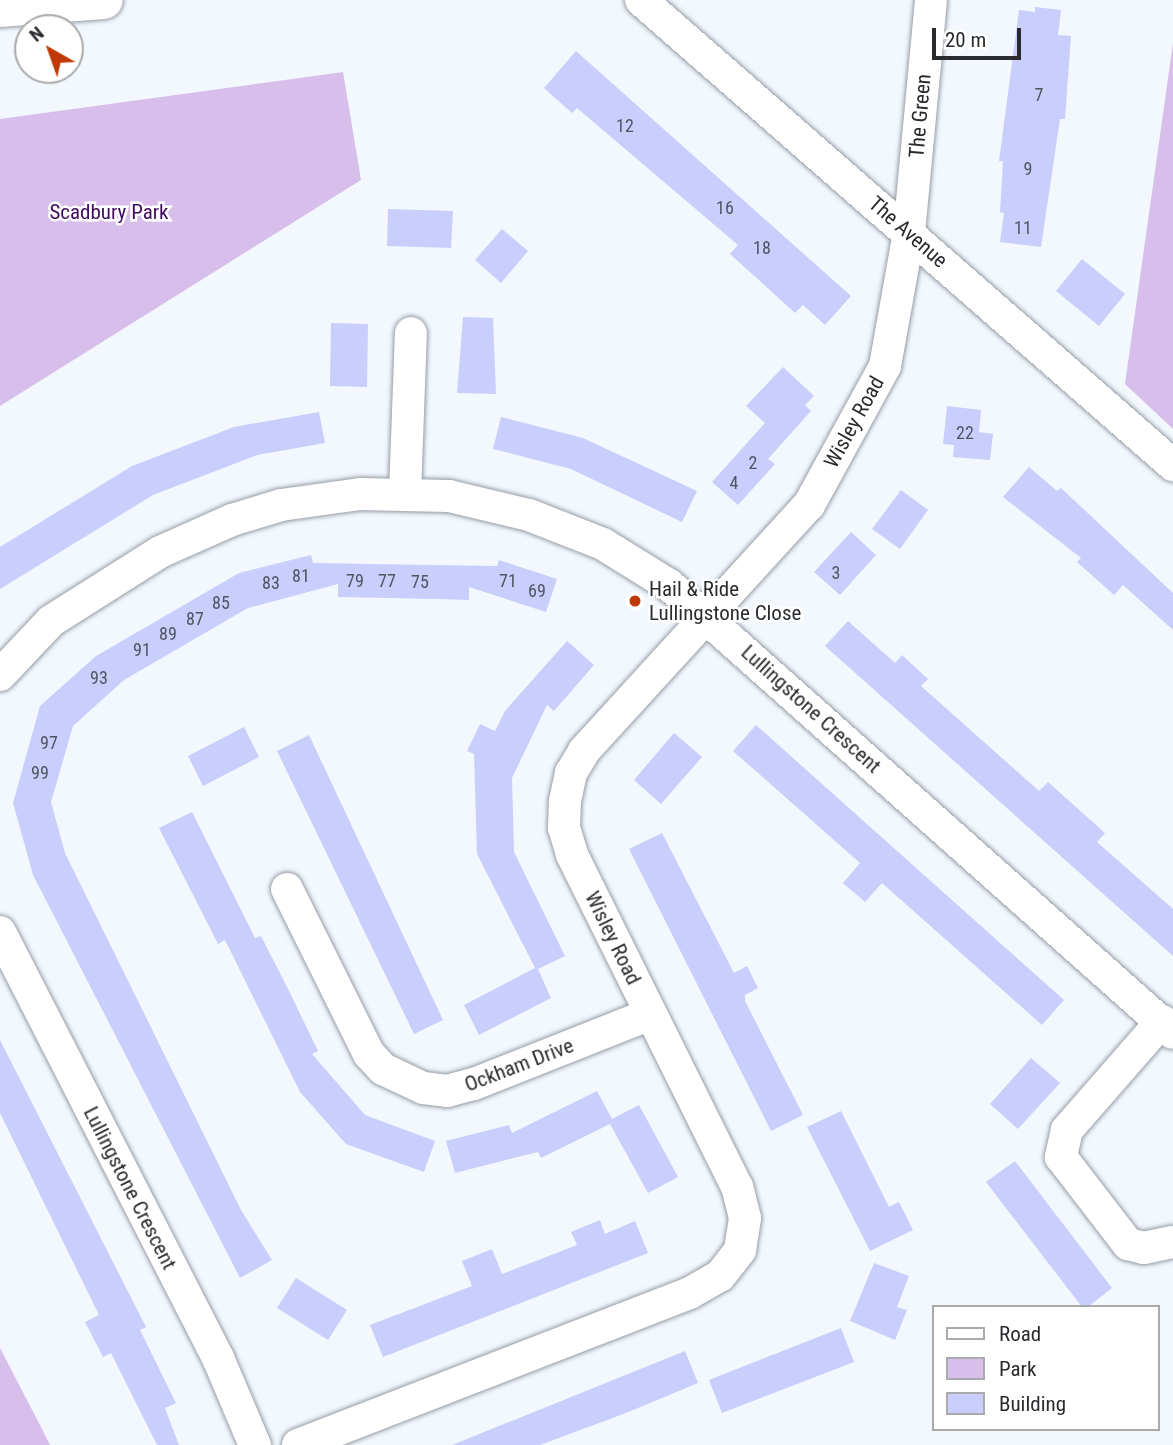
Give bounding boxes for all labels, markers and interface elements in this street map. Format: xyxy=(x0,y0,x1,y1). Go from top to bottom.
north arrow xyxy=(14,14,84,84)
scale bar xyxy=(935,14,1024,58)
text: N xyxy=(25,22,48,47)
text: 20 m xyxy=(945,28,986,52)
street label: The Green xyxy=(904,73,936,159)
house number: 7 xyxy=(1035,84,1043,106)
house number: 12 xyxy=(616,115,634,137)
house number: 9 xyxy=(1024,158,1032,180)
street label: The Avenue xyxy=(863,191,953,273)
house number: 16 xyxy=(716,197,734,219)
park label: Scadbury Park xyxy=(49,199,169,225)
house number: 11 xyxy=(1014,217,1032,239)
house number: 18 xyxy=(753,237,771,259)
street label: Wisley Road xyxy=(819,372,889,472)
house number: 22 xyxy=(956,422,974,444)
house number: 2 xyxy=(749,452,757,474)
house number: 4 xyxy=(730,472,738,494)
house number: 3 xyxy=(832,562,840,584)
house number: 81 xyxy=(292,565,310,587)
house number: 79 xyxy=(346,570,364,592)
house number: 77 xyxy=(378,570,396,592)
house number: 71 xyxy=(499,570,517,592)
house number: 75 xyxy=(411,571,429,593)
house number: 83 xyxy=(262,572,280,594)
place label: Hail & Ride Lullingstone Close xyxy=(649,576,801,626)
house number: 69 xyxy=(528,580,546,602)
house number: 85 xyxy=(212,592,230,614)
marker: Hail & Ride Lullingstone Close xyxy=(627,593,643,609)
house number: 87 xyxy=(186,608,204,630)
house number: 89 xyxy=(159,623,177,645)
house number: 91 xyxy=(133,639,151,661)
street label: Lullingstone Crescent xyxy=(736,640,886,778)
house number: 93 xyxy=(90,667,108,689)
house number: 97 xyxy=(40,732,58,754)
house number: 99 xyxy=(31,762,49,784)
street label: Wisley Road xyxy=(580,887,646,989)
street label: Ockham Drive xyxy=(461,1033,577,1097)
street label: Lullingstone Crescent xyxy=(78,1102,182,1274)
legend xyxy=(932,1305,1159,1431)
text: Road xyxy=(999,1322,1041,1346)
text: Park xyxy=(999,1357,1036,1381)
text: Building xyxy=(999,1392,1066,1416)

